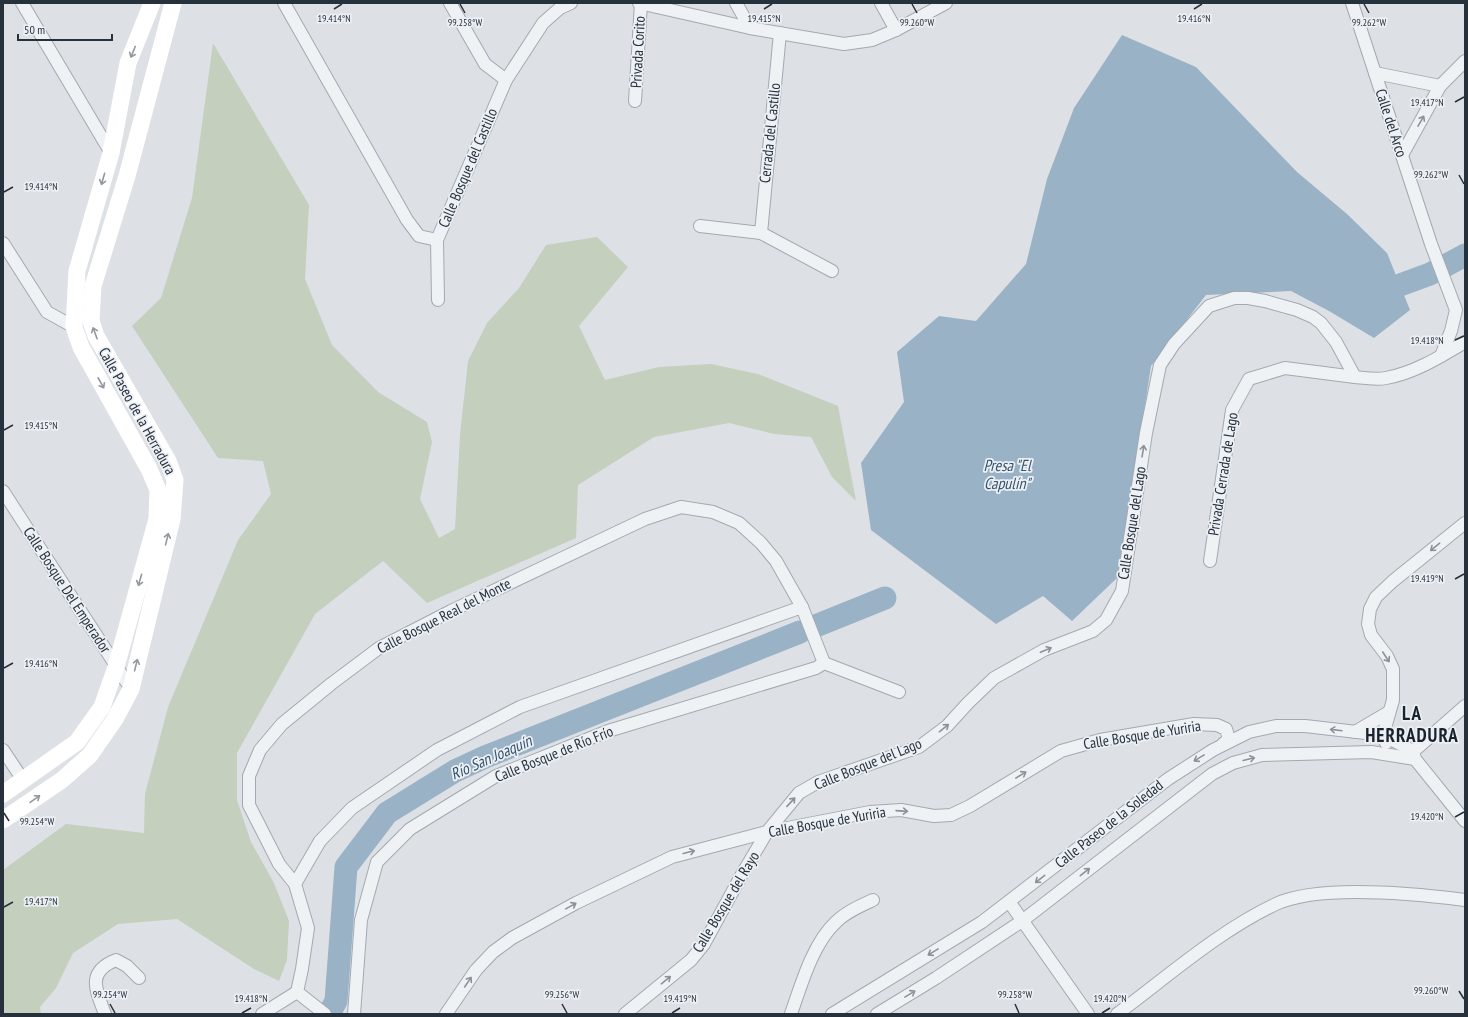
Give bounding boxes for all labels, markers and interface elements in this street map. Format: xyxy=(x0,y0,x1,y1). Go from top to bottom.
text: 19.414°N xyxy=(317,12,351,25)
text: 19.415°N xyxy=(747,12,781,25)
text: 19.416°N xyxy=(1177,12,1211,25)
scale bar xyxy=(18,16,112,42)
text: 99.258°W xyxy=(448,16,482,29)
street label: Privada Corito xyxy=(626,16,649,88)
text: 99.260°W xyxy=(900,16,934,29)
text: 99.262°W xyxy=(1352,16,1386,29)
text: 50 m xyxy=(24,22,45,37)
one-way arrow xyxy=(128,46,136,58)
street label: Cerrada del Castillo xyxy=(755,82,784,184)
street label: Calle del Arco xyxy=(1372,86,1411,159)
text: 19.417°N xyxy=(1410,96,1444,109)
street label: Calle Bosque del Castillo xyxy=(434,105,501,230)
one-way arrow xyxy=(1417,115,1425,127)
text: 99.262°W xyxy=(1414,168,1448,181)
one-way arrow xyxy=(99,172,107,185)
text: 19.414°N xyxy=(24,180,58,193)
one-way arrow xyxy=(91,326,98,339)
text: 19.418°N xyxy=(1410,334,1444,347)
street label: Calle Paseo de la Herradura xyxy=(95,344,180,478)
one-way arrow xyxy=(97,377,105,389)
street label: Privada Cerrada de Lago xyxy=(1203,411,1242,537)
text: 19.415°N xyxy=(24,419,58,432)
one-way arrow xyxy=(1140,445,1148,458)
water label: Presa "El Capulín" xyxy=(983,455,1033,493)
street label: Calle Bosque del Lago xyxy=(1113,465,1150,581)
street label: Calle Bosque Del Emperador xyxy=(19,523,116,657)
one-way arrow xyxy=(164,533,172,546)
one-way arrow xyxy=(1429,543,1440,551)
text: 19.419°N xyxy=(1410,572,1444,585)
one-way arrow xyxy=(136,573,143,586)
street label: Calle Bosque Real del Monte xyxy=(374,574,514,658)
one-way arrow xyxy=(1039,645,1051,653)
one-way arrow xyxy=(1382,652,1391,663)
text: 19.416°N xyxy=(24,657,58,670)
one-way arrow xyxy=(133,659,141,672)
district label: LA HERRADURA xyxy=(1365,701,1459,747)
street label: Calle Bosque de Yuriria xyxy=(1082,716,1202,753)
street label: Calle Bosque de Río Frío xyxy=(492,721,616,786)
one-way arrow xyxy=(938,724,949,732)
one-way arrow xyxy=(1330,726,1343,734)
water label: Río San Joaquín xyxy=(447,730,536,784)
street label: Calle Bosque del Lago xyxy=(811,733,924,794)
one-way arrow xyxy=(1194,754,1205,762)
one-way arrow xyxy=(1242,754,1255,762)
one-way arrow xyxy=(1015,771,1027,779)
street label: Calle Paseo de la Soledad xyxy=(1051,775,1167,872)
one-way arrow xyxy=(30,795,41,803)
one-way arrow xyxy=(786,797,796,807)
street label: Calle Bosque de Yuriria xyxy=(767,802,887,841)
one-way arrow xyxy=(895,807,908,814)
text: 19.420°N xyxy=(1410,810,1444,823)
text: 99.254°W xyxy=(20,815,54,828)
one-way arrow xyxy=(683,848,696,855)
street label: Calle Bosque del Rayo xyxy=(688,848,763,956)
one-way arrow xyxy=(1080,867,1091,876)
one-way arrow xyxy=(1034,874,1045,883)
text: 19.417°N xyxy=(24,895,58,908)
one-way arrow xyxy=(565,901,577,909)
one-way arrow xyxy=(927,949,939,957)
one-way arrow xyxy=(660,976,671,985)
one-way arrow xyxy=(464,977,472,988)
text: 99.260°W xyxy=(1414,984,1448,997)
text: 99.254°W xyxy=(93,988,127,1001)
text: 99.256°W xyxy=(545,988,579,1001)
text: 99.258°W xyxy=(998,988,1032,1001)
one-way arrow xyxy=(904,990,915,998)
text: 19.418°N xyxy=(234,992,268,1005)
text: 19.419°N xyxy=(663,992,697,1005)
text: 19.420°N xyxy=(1093,992,1127,1005)

